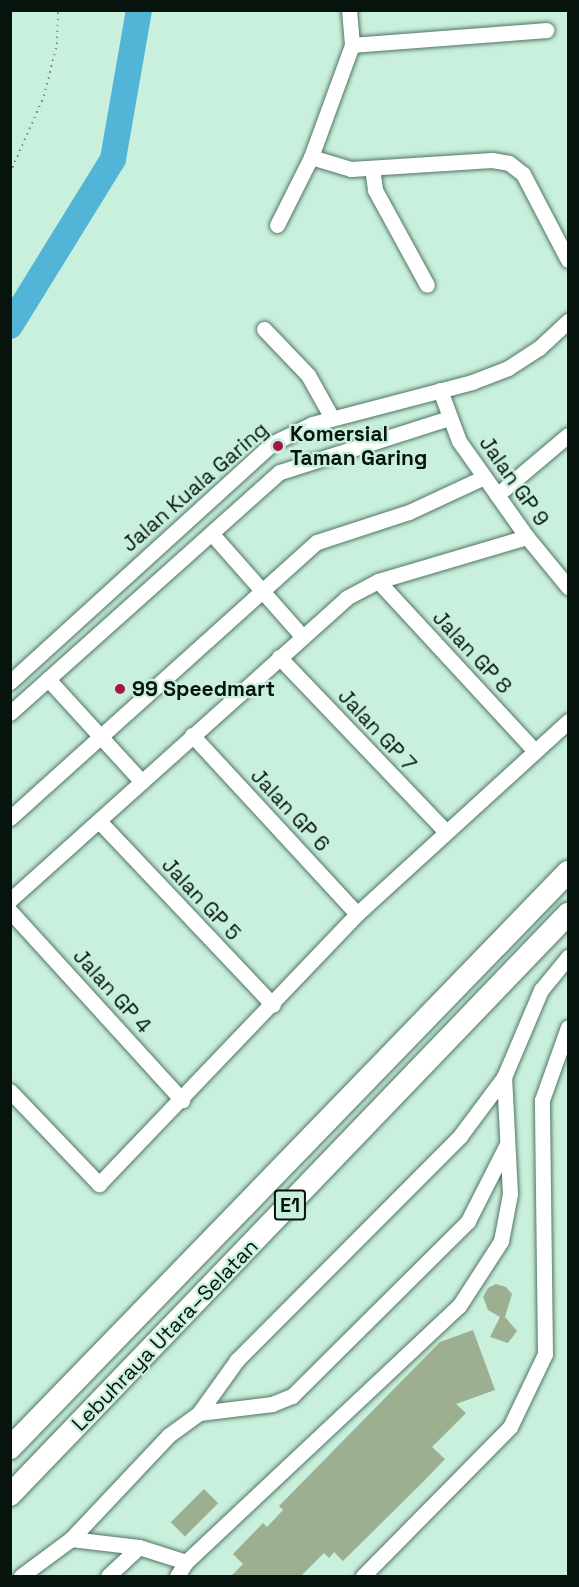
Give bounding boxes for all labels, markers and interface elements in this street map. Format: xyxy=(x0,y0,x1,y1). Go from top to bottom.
street label: Jalan Kuala Garing xyxy=(117,417,273,557)
place label: Komersial Taman Garing xyxy=(290,421,427,471)
street label: Jalan GP 9 xyxy=(474,431,554,531)
marker: Komersial Taman Garing xyxy=(271,439,285,453)
street label: Jalan GP 8 xyxy=(427,605,517,699)
place label: 99 Speedmart xyxy=(132,676,275,702)
marker: 99 Speedmart xyxy=(113,682,127,696)
street label: Jalan GP 7 xyxy=(333,684,421,776)
street label: Jalan GP 6 xyxy=(245,763,335,857)
street label: Jalan GP 5 xyxy=(156,852,246,946)
street label: Jalan GP 4 xyxy=(68,944,156,1038)
road number: E1 xyxy=(274,1188,306,1222)
street label: Lebuhraya Utara–Selatan xyxy=(67,1234,263,1436)

